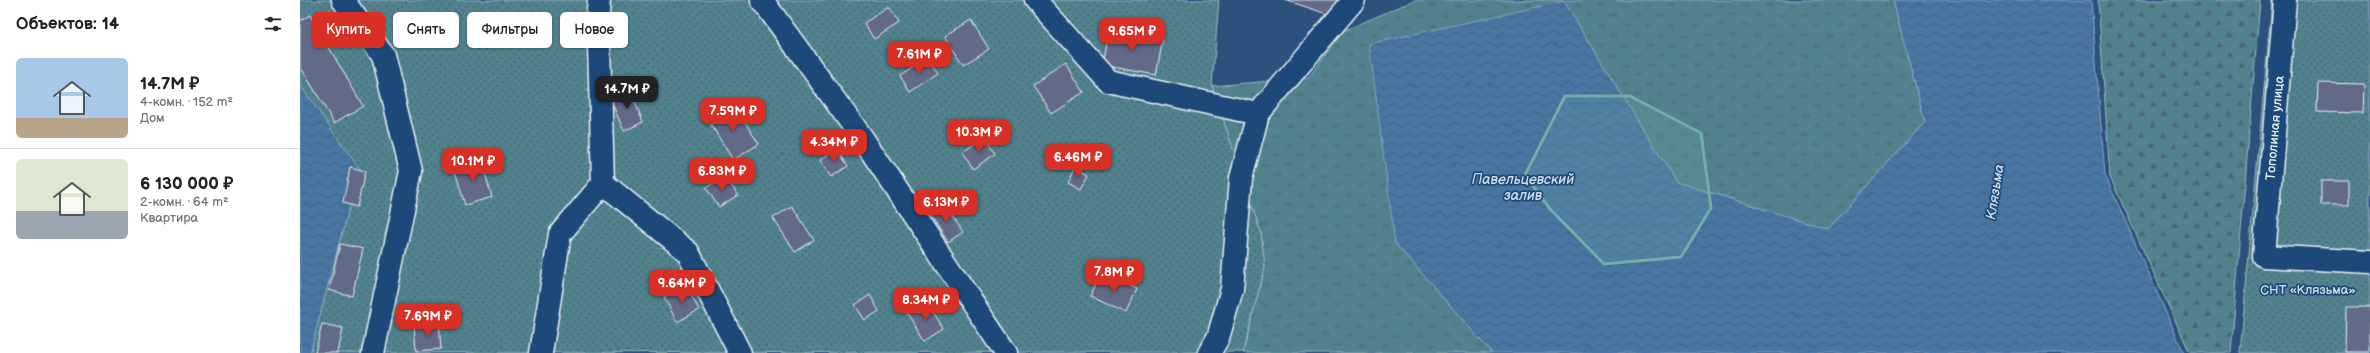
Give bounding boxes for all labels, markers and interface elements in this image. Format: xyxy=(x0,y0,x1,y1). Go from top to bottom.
chip: Купить xyxy=(312,12,385,48)
chip: Снять xyxy=(393,12,459,48)
chip: Фильтры xyxy=(467,12,552,48)
chip: Новое xyxy=(560,12,628,48)
icon: filters xyxy=(262,13,284,35)
text: Объектов: 14 xyxy=(16,14,119,34)
pin: 9.65M ₽ xyxy=(1095,18,1169,52)
text: 9.65M ₽ xyxy=(1108,23,1156,39)
pin: 7.61M ₽ xyxy=(882,41,956,75)
text: 7.61M ₽ xyxy=(896,46,942,62)
icon: home xyxy=(48,74,96,122)
text: 14.7M ₽ xyxy=(140,74,199,94)
street label: Тополиная улица xyxy=(2262,75,2288,181)
pin: 14.7M ₽ xyxy=(590,76,664,110)
text: 14.7M ₽ xyxy=(604,81,650,97)
text: 4-комн. · 152 m² xyxy=(140,94,233,110)
pin: 7.59M ₽ xyxy=(696,98,770,132)
text: 7.59M ₽ xyxy=(709,103,757,119)
text: Дом xyxy=(140,110,165,126)
pin: 10.3M ₽ xyxy=(942,119,1016,153)
text: 10.3M ₽ xyxy=(956,124,1002,140)
pin: 4.34M ₽ xyxy=(797,129,871,163)
text: 4.34M ₽ xyxy=(810,134,858,150)
pin: 6.46M ₽ xyxy=(1041,144,1115,178)
pin: 10.1M ₽ xyxy=(436,148,510,182)
text: 6.46M ₽ xyxy=(1054,149,1102,165)
text: 10.1M ₽ xyxy=(451,153,495,169)
pin: 6.83M ₽ xyxy=(685,158,759,192)
text: 6.83M ₽ xyxy=(698,163,746,179)
water label: Клязьма xyxy=(1982,163,2008,221)
water label: Павельцевский залив xyxy=(1472,171,1574,204)
text: 6 130 000 ₽ xyxy=(140,174,233,194)
icon: home xyxy=(48,175,96,223)
pin: 6.13M ₽ xyxy=(909,189,983,223)
text: 2-комн. · 64 m² xyxy=(140,194,229,210)
text: 6.13M ₽ xyxy=(923,194,969,210)
text: Квартира xyxy=(140,210,198,226)
pin: 7.8M ₽ xyxy=(1081,259,1147,293)
text: 7.8M ₽ xyxy=(1094,264,1134,280)
pin: 9.64M ₽ xyxy=(645,270,719,304)
text: 9.64M ₽ xyxy=(658,275,706,291)
park label: СНТ «Клязьма» xyxy=(2260,282,2356,298)
pin: 8.34M ₽ xyxy=(889,287,963,321)
text: 8.34M ₽ xyxy=(902,292,950,308)
pin: 7.69M ₽ xyxy=(391,303,465,337)
text: 7.69M ₽ xyxy=(404,308,452,324)

